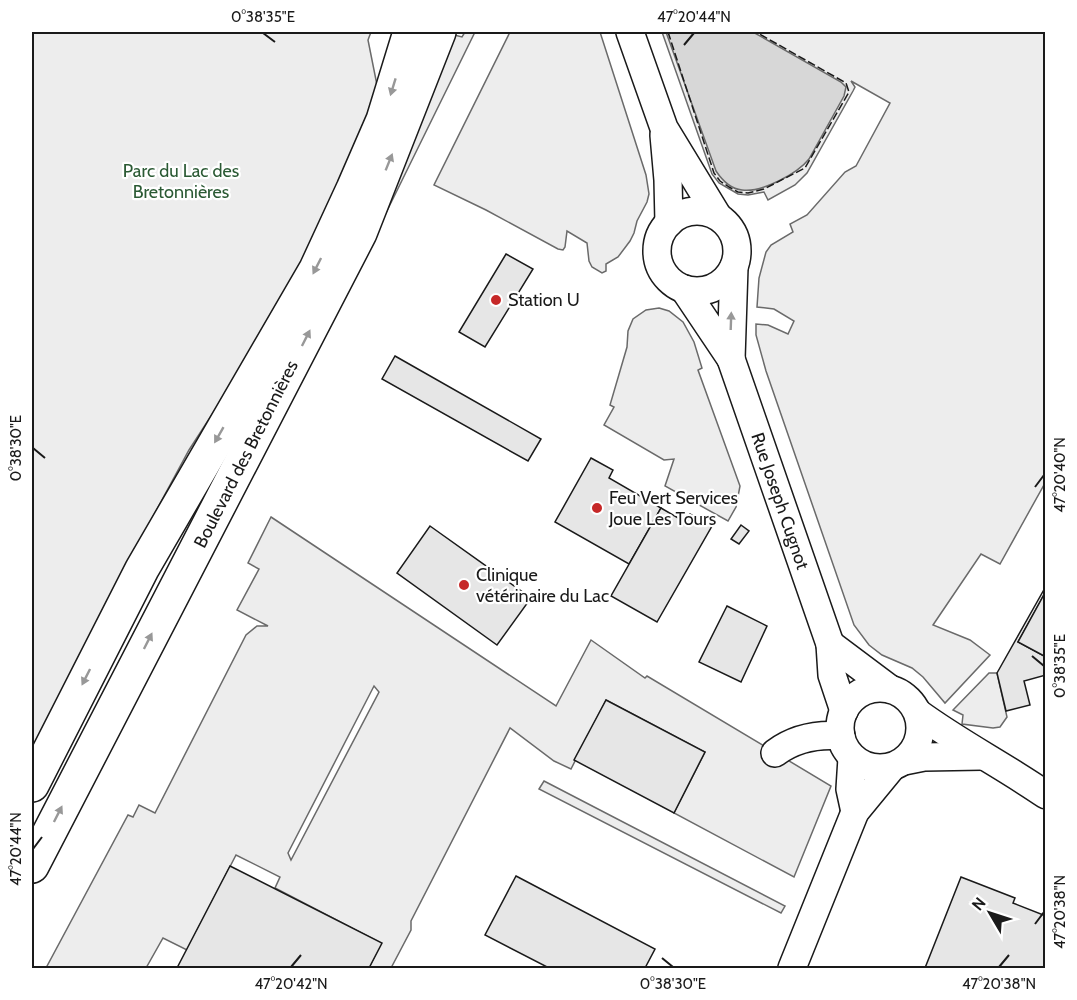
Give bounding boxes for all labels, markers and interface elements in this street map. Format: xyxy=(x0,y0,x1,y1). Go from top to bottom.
text: 0°38'35"E xyxy=(231,8,295,26)
text: 47°20'44"N xyxy=(657,8,731,26)
one-way arrow xyxy=(388,78,397,96)
one-way arrow xyxy=(384,152,394,170)
park label: Parc du Lac des Bretonnières xyxy=(123,160,239,203)
one-way arrow xyxy=(312,258,321,275)
place label: Station U xyxy=(508,289,580,311)
marker: Station U xyxy=(489,293,503,307)
one-way arrow xyxy=(726,311,736,330)
one-way arrow xyxy=(301,329,311,346)
street label: Boulevard des Bretonnières xyxy=(189,357,303,551)
text: 0°38'30"E xyxy=(7,415,25,481)
one-way arrow xyxy=(214,427,224,444)
street label: Rue Joseph Cugnot xyxy=(746,430,814,572)
text: 47°20'40"N xyxy=(1051,437,1069,513)
place label: Feu Vert Services Joue Les Tours xyxy=(608,487,738,530)
marker: Feu Vert Services Joue Les Tours xyxy=(590,501,604,515)
place label: Clinique vétérinaire du Lac xyxy=(476,564,609,607)
marker: Clinique vétérinaire du Lac xyxy=(457,578,471,592)
one-way arrow xyxy=(143,633,153,650)
text: 0°38'35"E xyxy=(1051,634,1069,698)
one-way arrow xyxy=(82,669,91,686)
one-way arrow xyxy=(54,806,63,823)
text: 47°20'44"N xyxy=(7,812,25,886)
text: 47°20'38"N xyxy=(1051,875,1069,949)
north arrow xyxy=(960,883,1020,943)
text: N xyxy=(968,894,990,914)
text: 47°20'42"N xyxy=(254,975,328,993)
text: 0°38'30"E xyxy=(640,975,706,993)
text: 47°20'38"N xyxy=(962,975,1036,993)

